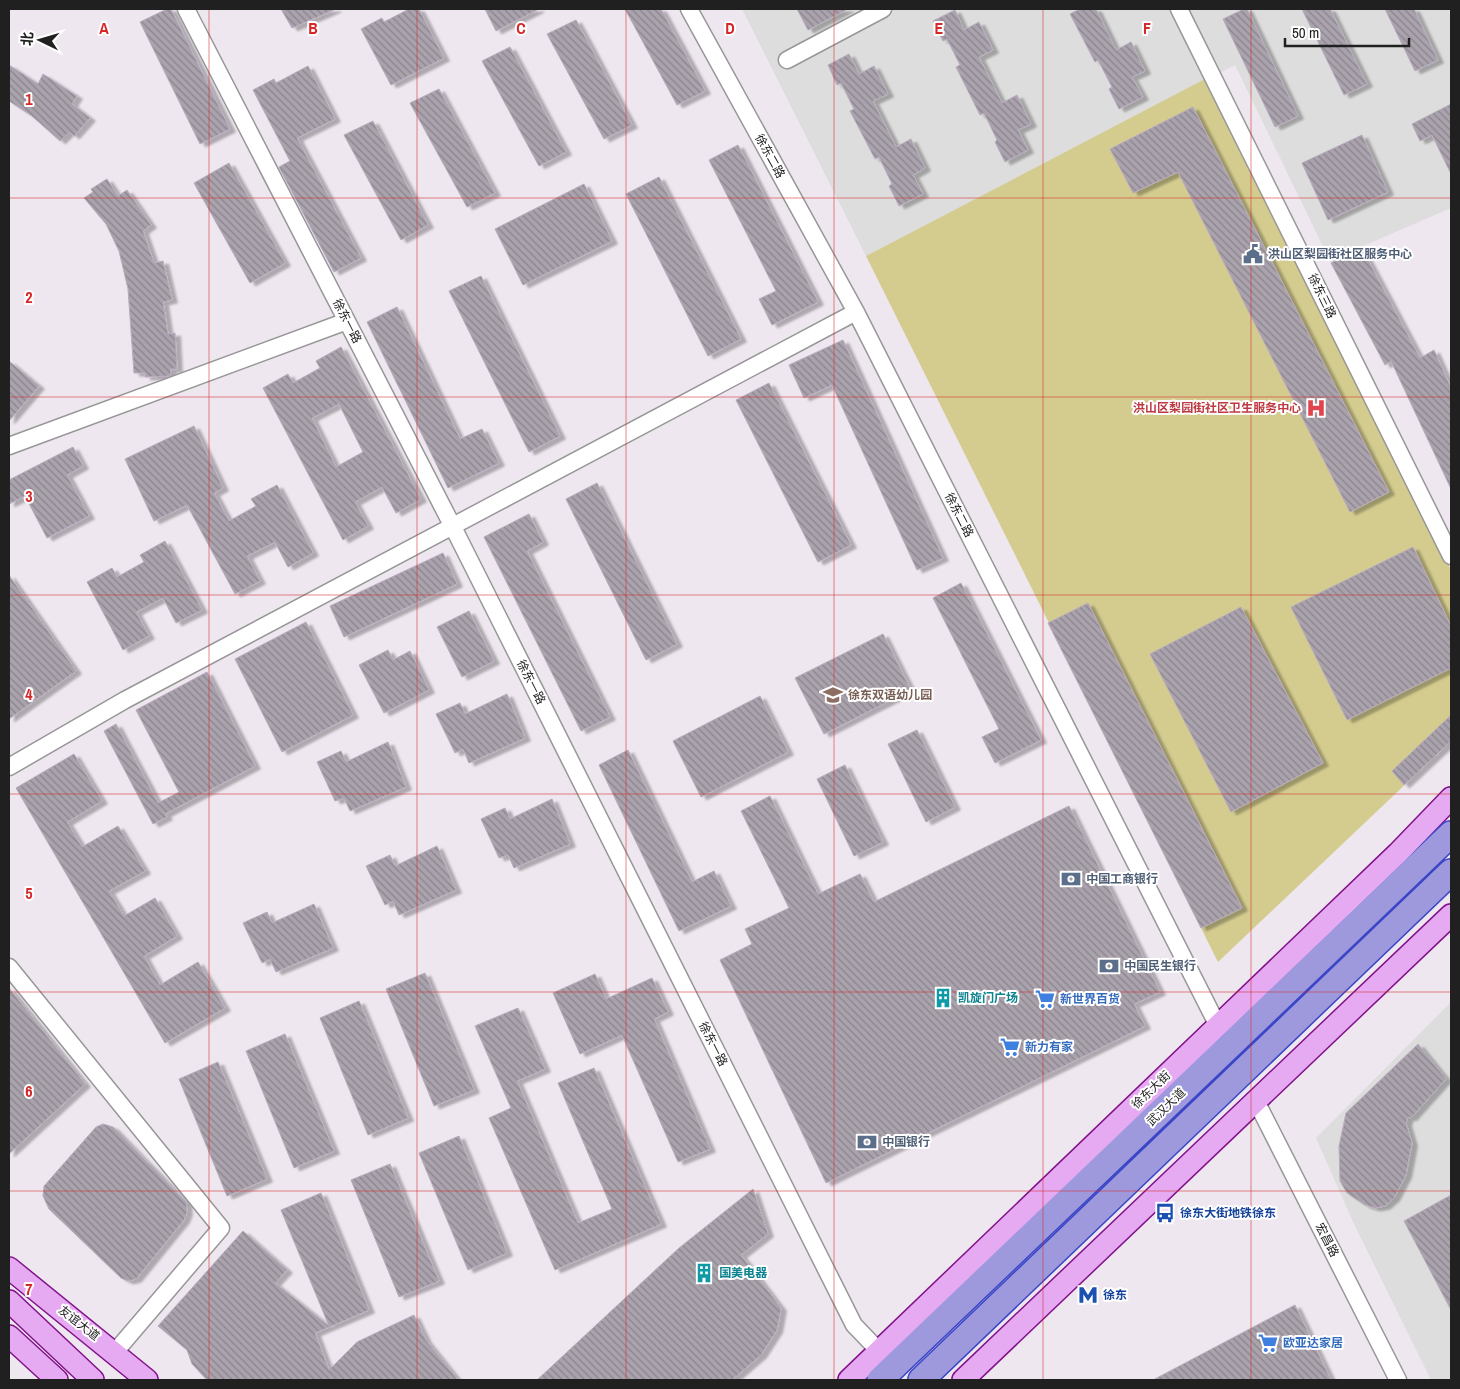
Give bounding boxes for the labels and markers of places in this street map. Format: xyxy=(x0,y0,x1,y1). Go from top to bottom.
public building icon: 洪山区梨园街社区服务中心 xyxy=(1242,243,1264,265)
place label: 洪山区梨园街社区服务中心 xyxy=(1268,246,1412,262)
hospital icon: 洪山区梨园街社区卫生服务中心 xyxy=(1305,397,1327,419)
place label: 洪山区梨园街社区卫生服务中心 xyxy=(1133,400,1301,416)
school or university icon: 徐东双语幼儿园 xyxy=(822,684,844,706)
place label: 徐东双语幼儿园 xyxy=(848,687,932,703)
bank icon: 中国工商银行 xyxy=(1060,868,1082,890)
place label: 中国工商银行 xyxy=(1086,871,1158,887)
bank icon: 中国民生银行 xyxy=(1098,955,1120,977)
place label: 中国民生银行 xyxy=(1124,958,1196,974)
building icon: 凯旋门广场 xyxy=(932,987,954,1009)
supermarket icon: 新世界百货 xyxy=(1034,988,1056,1010)
place label: 凯旋门广场 xyxy=(958,990,1018,1006)
place label: 新世界百货 xyxy=(1060,991,1120,1007)
supermarket icon: 新力有家 xyxy=(999,1036,1021,1058)
place label: 新力有家 xyxy=(1025,1039,1073,1055)
bank icon: 中国银行 xyxy=(856,1131,878,1153)
place label: 中国银行 xyxy=(882,1134,930,1150)
bus stop icon: 徐东大街地铁徐东 xyxy=(1154,1202,1176,1224)
place label: 徐东大街地铁徐东 xyxy=(1180,1205,1276,1221)
building icon: 国美电器 xyxy=(693,1262,715,1284)
place label: 国美电器 xyxy=(719,1265,768,1281)
metro station icon: 徐东 xyxy=(1077,1284,1099,1306)
place label: 徐东 xyxy=(1103,1287,1127,1303)
supermarket icon: 欧亚达家居 xyxy=(1257,1332,1279,1354)
place label: 欧亚达家居 xyxy=(1283,1335,1343,1351)

